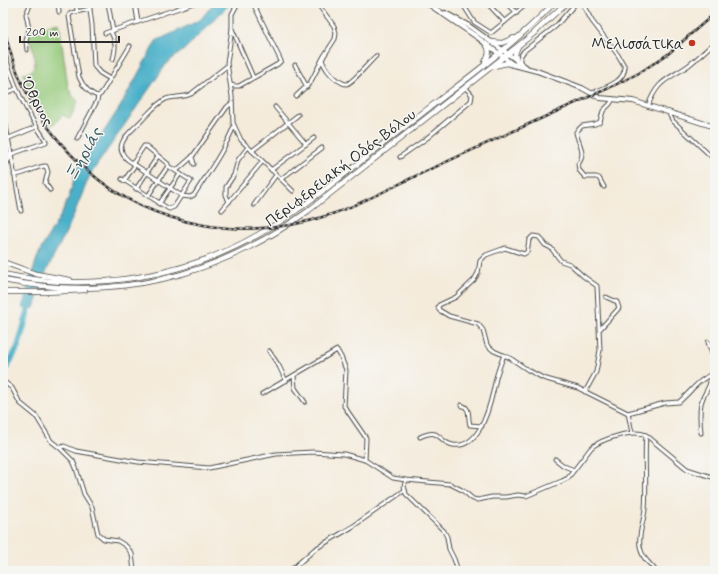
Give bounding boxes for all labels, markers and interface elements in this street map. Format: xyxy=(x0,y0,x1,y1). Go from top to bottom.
scale bar xyxy=(20,18,119,44)
text: 200 m xyxy=(26,25,59,41)
place label: Μελισσάτικα xyxy=(591,34,684,55)
marker: Μελισσάτικα xyxy=(687,38,697,48)
street label: Όθρυος xyxy=(15,73,58,130)
street label: Περιφερειακή Οδός Βόλου xyxy=(261,104,421,232)
water label: Ξηριάς xyxy=(60,122,108,185)

